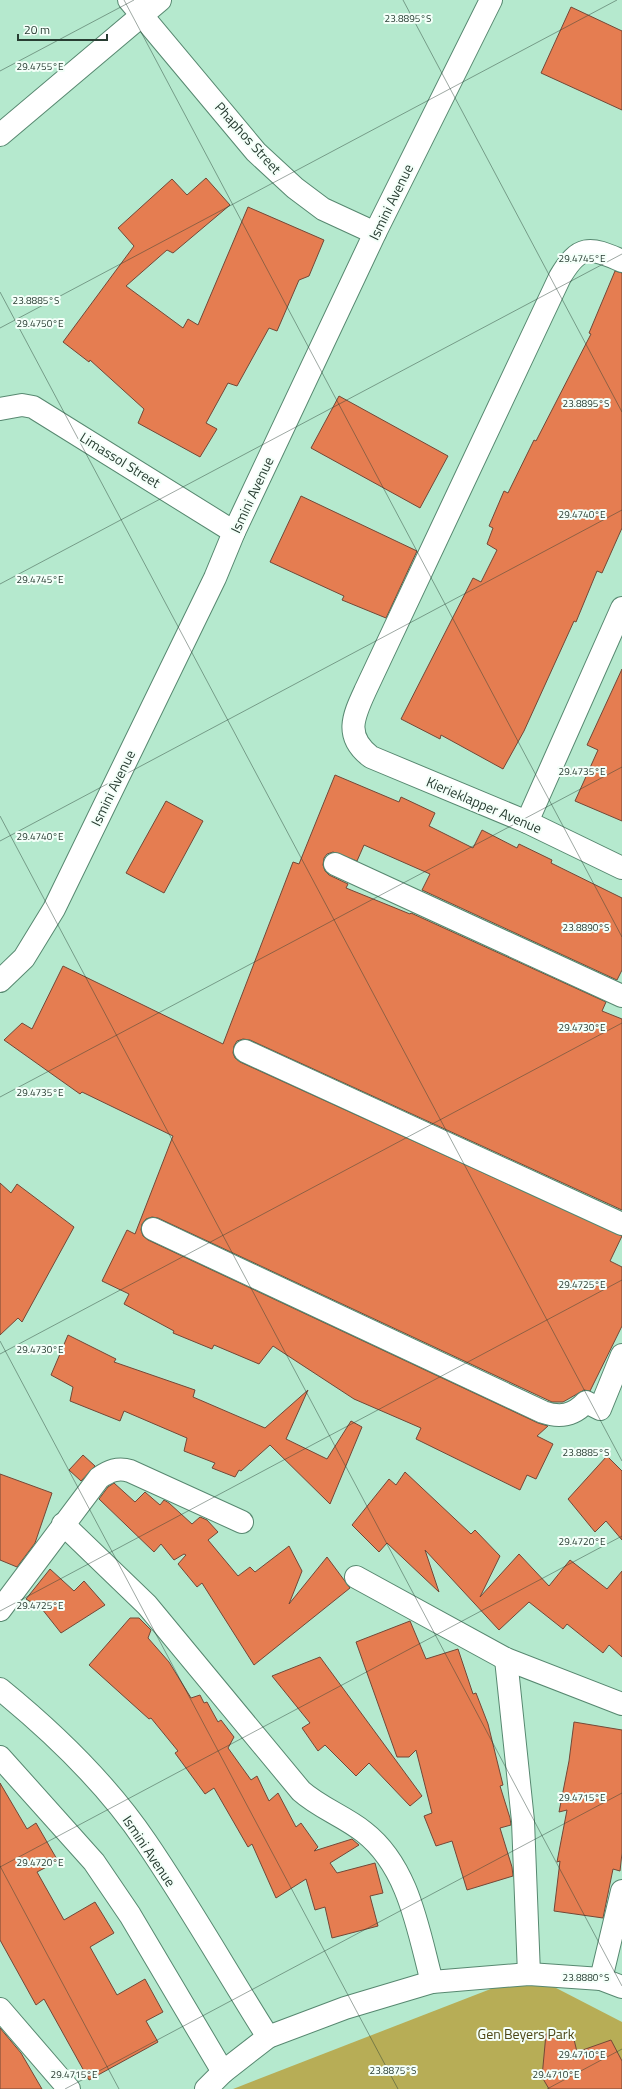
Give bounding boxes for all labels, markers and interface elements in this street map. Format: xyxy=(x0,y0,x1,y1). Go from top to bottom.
text: 23.8895°S xyxy=(385,11,431,26)
scale bar xyxy=(18,16,107,42)
text: 20 m xyxy=(24,20,50,39)
text: 29.4755°E xyxy=(17,59,64,74)
street label: Phaphos Street xyxy=(210,97,287,178)
street label: Ismini Avenue xyxy=(363,160,418,243)
text: 29.4745°E xyxy=(559,251,606,266)
text: 23.8885°S xyxy=(13,293,59,308)
text: 29.4750°E xyxy=(17,316,64,331)
text: 23.8895°S xyxy=(563,396,609,411)
street label: Limassol Street xyxy=(76,426,165,493)
street label: Ismini Avenue xyxy=(225,453,278,536)
text: 29.4740°E xyxy=(559,507,606,522)
text: 29.4745°E xyxy=(17,572,64,587)
street label: Ismini Avenue xyxy=(85,746,140,829)
text: 29.4735°E xyxy=(559,764,606,779)
street label: Kierieklapper Avenue xyxy=(423,771,545,838)
text: 29.4740°E xyxy=(17,829,64,844)
text: 23.8890°S xyxy=(563,920,609,935)
text: 29.4730°E xyxy=(559,1020,606,1035)
text: 29.4735°E xyxy=(17,1085,64,1100)
text: 29.4725°E xyxy=(559,1277,606,1292)
text: 29.4730°E xyxy=(17,1342,64,1357)
text: 23.8885°S xyxy=(563,1445,609,1460)
text: 29.4720°E xyxy=(559,1534,606,1549)
text: 29.4725°E xyxy=(17,1598,64,1613)
text: 29.4715°E xyxy=(559,1790,606,1805)
street label: Ismini Avenue xyxy=(118,1811,181,1891)
text: 29.4720°E xyxy=(17,1855,64,1870)
text: 23.8880°S xyxy=(563,1970,609,1985)
park label: Gen Beyers Park xyxy=(478,2023,575,2044)
text: 29.4710°E xyxy=(559,2047,606,2062)
text: 23.8875°S xyxy=(370,2063,416,2078)
text: 29.4715°E xyxy=(51,2067,98,2082)
text: 29.4710°E xyxy=(533,2067,580,2082)

